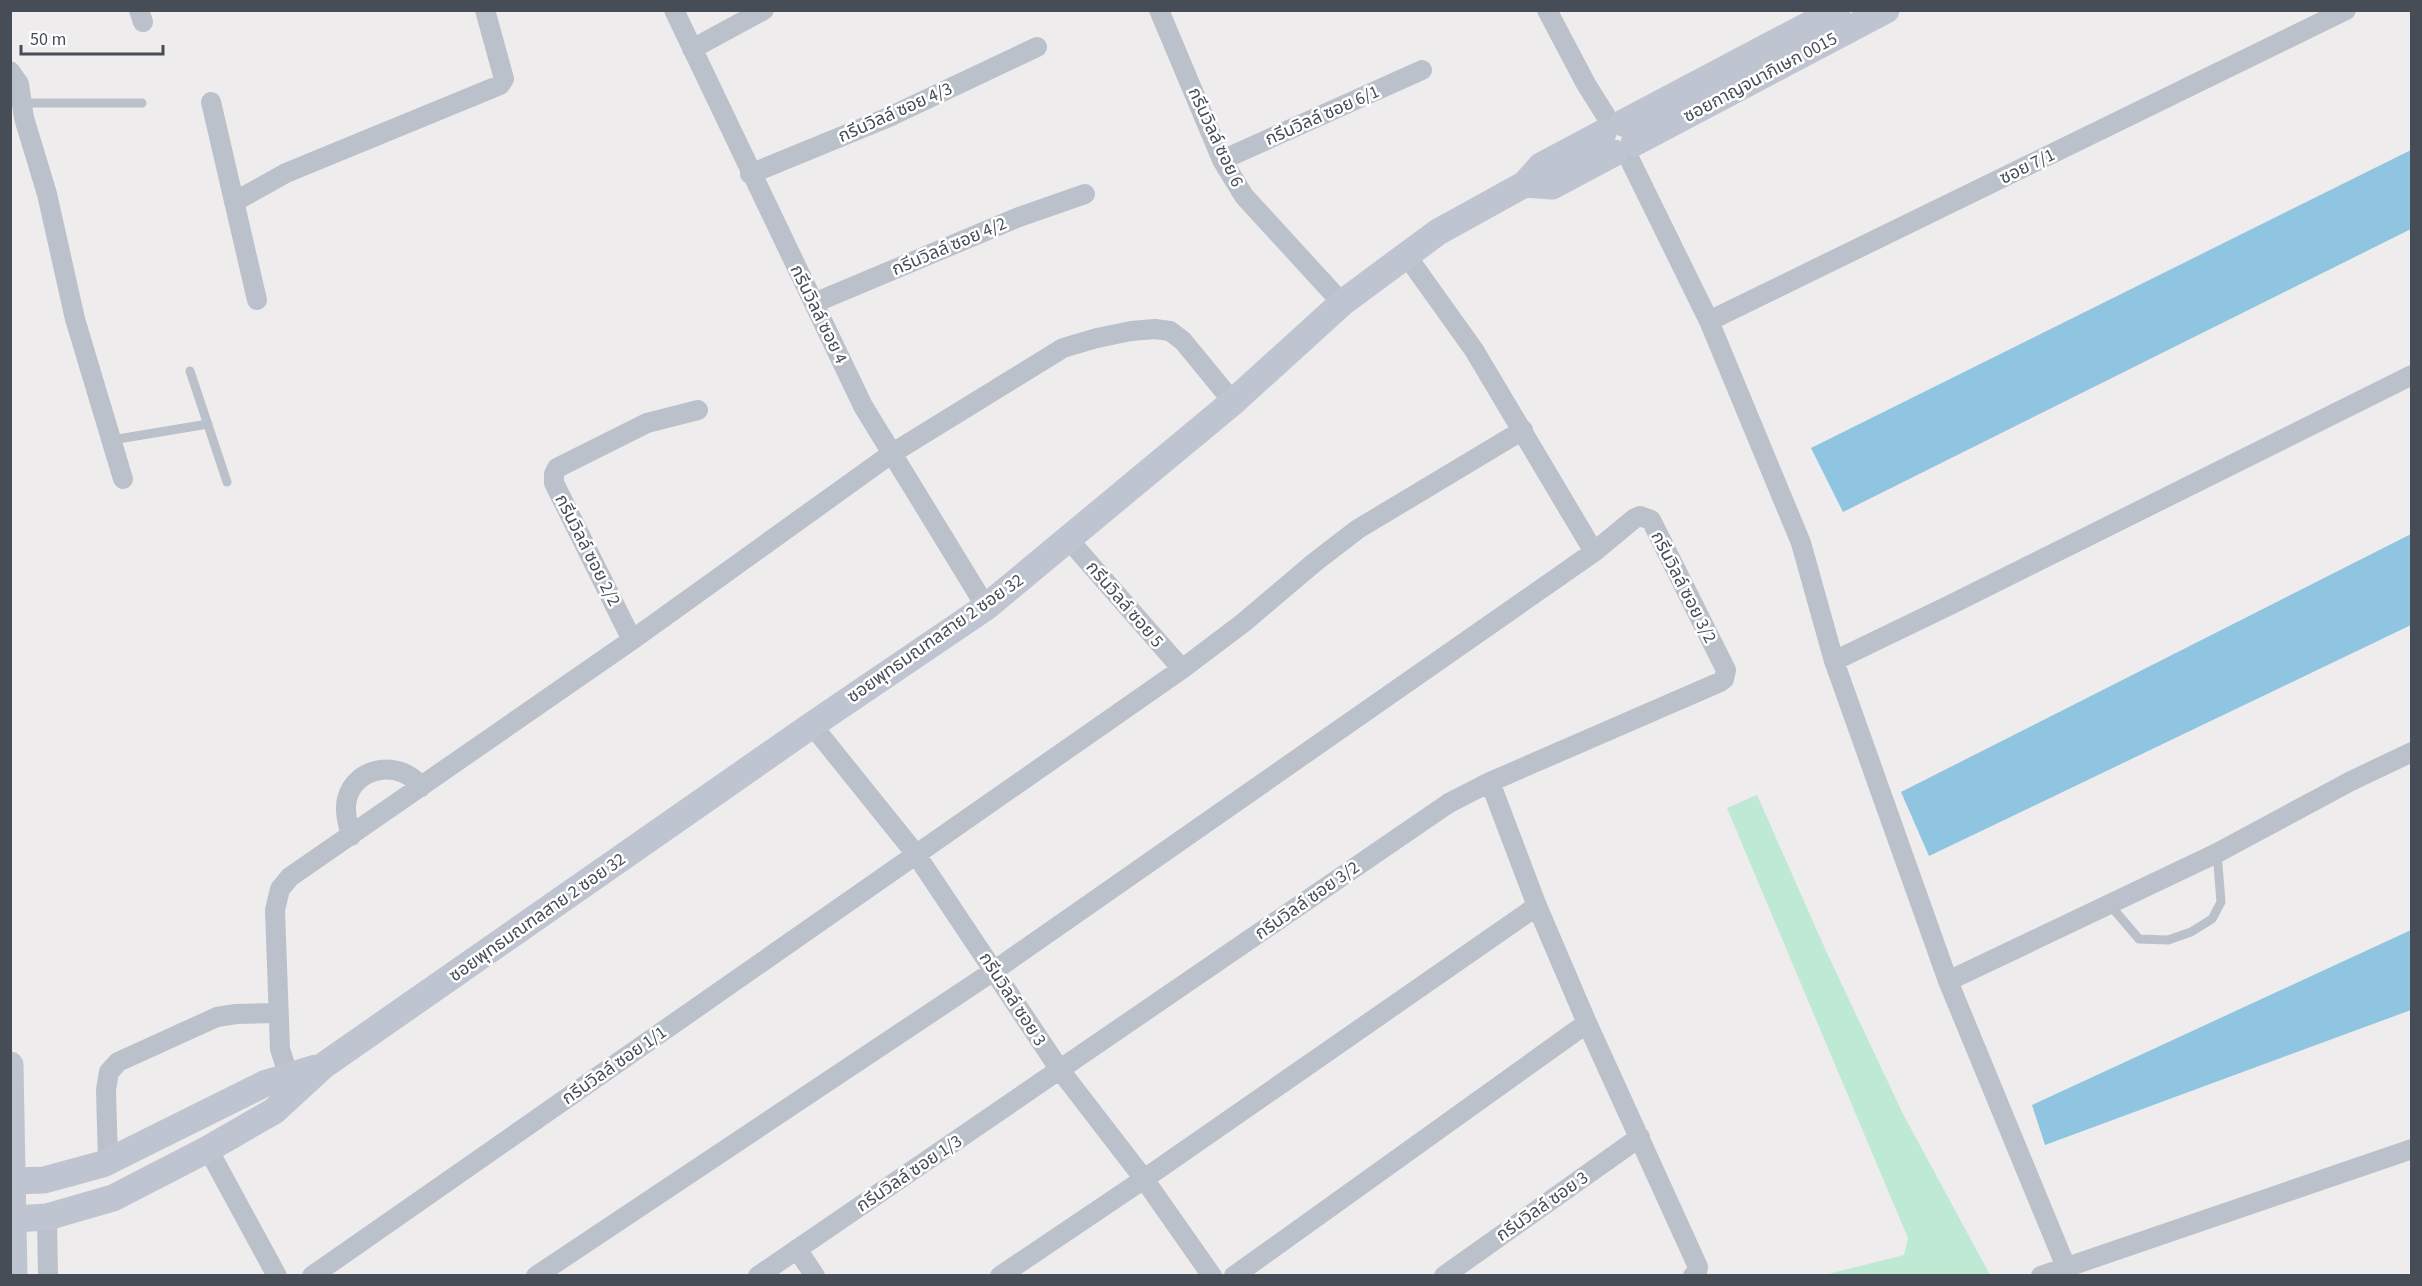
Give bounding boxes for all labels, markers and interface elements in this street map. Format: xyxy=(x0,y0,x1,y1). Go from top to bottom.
scale bar xyxy=(21,18,164,56)
street label: ซอยกาญจนาภิเษก 0015 xyxy=(1679,26,1842,129)
text: 50 m xyxy=(30,27,66,52)
street label: กรีนวิลล์ ซอย 4/3 xyxy=(834,76,956,149)
street label: กรีนวิลล์ ซอย 6/1 xyxy=(1261,79,1383,152)
street label: กรีนวิลล์ ซอย 6 xyxy=(1182,83,1250,191)
street label: ซอย 7/1 xyxy=(1995,142,2059,191)
street label: กรีนวิลล์ ซอย 4/2 xyxy=(888,211,1010,282)
street label: กรีนวิลล์ ซอย 4 xyxy=(784,261,853,368)
street label: กรีนวิลล์ ซอย 2/2 xyxy=(549,490,627,610)
street label: กรีนวิลล์ ซอย 3/2 xyxy=(1645,527,1723,647)
street label: กรีนวิลล์ ซอย 5 xyxy=(1080,556,1169,653)
street label: ซอยพุทธมณฑลสาย 2 ซอย 32 xyxy=(842,568,1029,709)
street label: ซอยพุทธมณฑลสาย 2 ซอย 32 xyxy=(444,847,631,988)
street label: กรีนวิลล์ ซอย 3/2 xyxy=(1250,855,1365,946)
street label: กรีนวิลล์ ซอย 3 xyxy=(973,948,1052,1051)
street label: กรีนวิลล์ ซอย 1/1 xyxy=(557,1020,672,1111)
street label: กรีนวิลล์ ซอย 1/3 xyxy=(852,1129,967,1218)
street label: กรีนวิลล์ ซอย 3 xyxy=(1491,1165,1593,1247)

